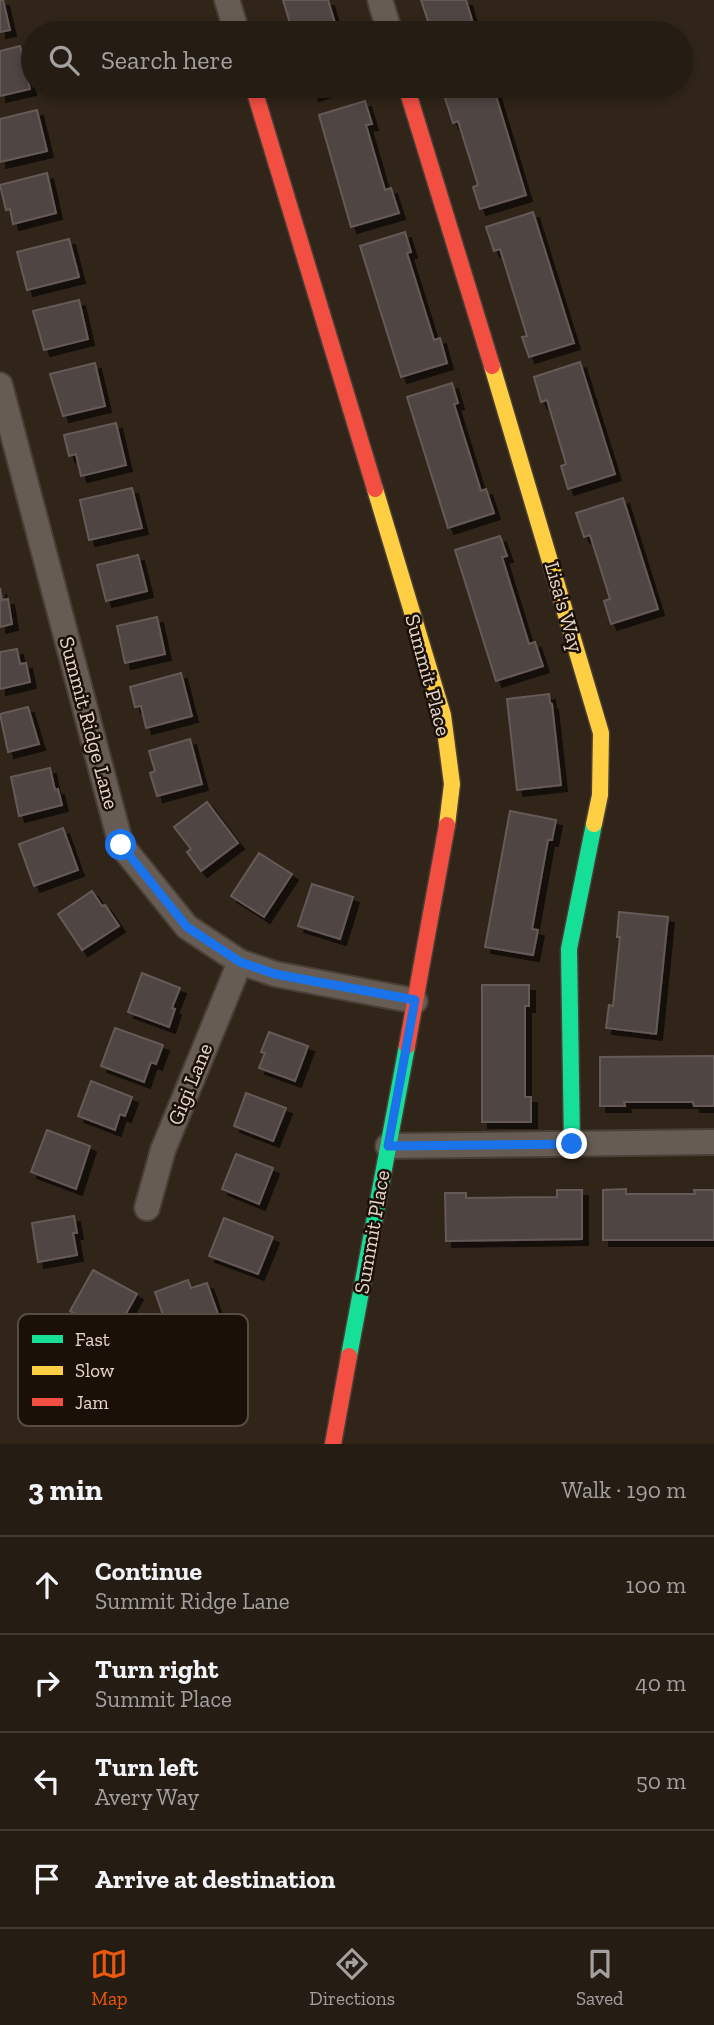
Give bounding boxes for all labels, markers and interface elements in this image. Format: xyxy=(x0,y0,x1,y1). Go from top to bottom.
search box xyxy=(21,21,693,98)
icon: search xyxy=(45,41,83,79)
text: Search here xyxy=(101,44,233,76)
street label: Lisa's Way xyxy=(540,559,589,655)
street label: Summit Place xyxy=(400,611,457,739)
street label: Summit Ridge Lane xyxy=(54,634,125,812)
route start xyxy=(105,829,136,860)
street label: Gigi Lane xyxy=(162,1039,217,1128)
route end xyxy=(556,1128,587,1159)
street label: Summit Place xyxy=(348,1168,395,1296)
legend xyxy=(18,1314,248,1426)
text: Fast xyxy=(75,1328,110,1351)
text: Slow xyxy=(75,1359,115,1382)
text: Jam xyxy=(75,1391,109,1414)
text: 3 min xyxy=(28,1472,103,1508)
text: Walk · 190 m xyxy=(561,1476,686,1504)
text: Continue xyxy=(95,1555,202,1587)
icon: ahead xyxy=(28,1566,66,1604)
text: 100 m xyxy=(626,1571,686,1599)
text: Summit Ridge Lane xyxy=(95,1587,290,1615)
text: Turn right xyxy=(95,1653,218,1685)
icon: right xyxy=(28,1664,66,1702)
text: 40 m xyxy=(635,1669,686,1697)
text: Summit Place xyxy=(95,1685,232,1713)
text: Turn left xyxy=(95,1751,198,1783)
icon: left xyxy=(28,1762,66,1800)
text: 50 m xyxy=(636,1767,686,1795)
text: Avery Way xyxy=(95,1783,199,1811)
icon: arrive xyxy=(28,1860,66,1898)
text: Arrive at destination xyxy=(95,1863,335,1895)
tab: Map xyxy=(90,1945,128,2010)
tab: Directions xyxy=(309,1945,395,2010)
tab: Saved xyxy=(576,1945,624,2010)

